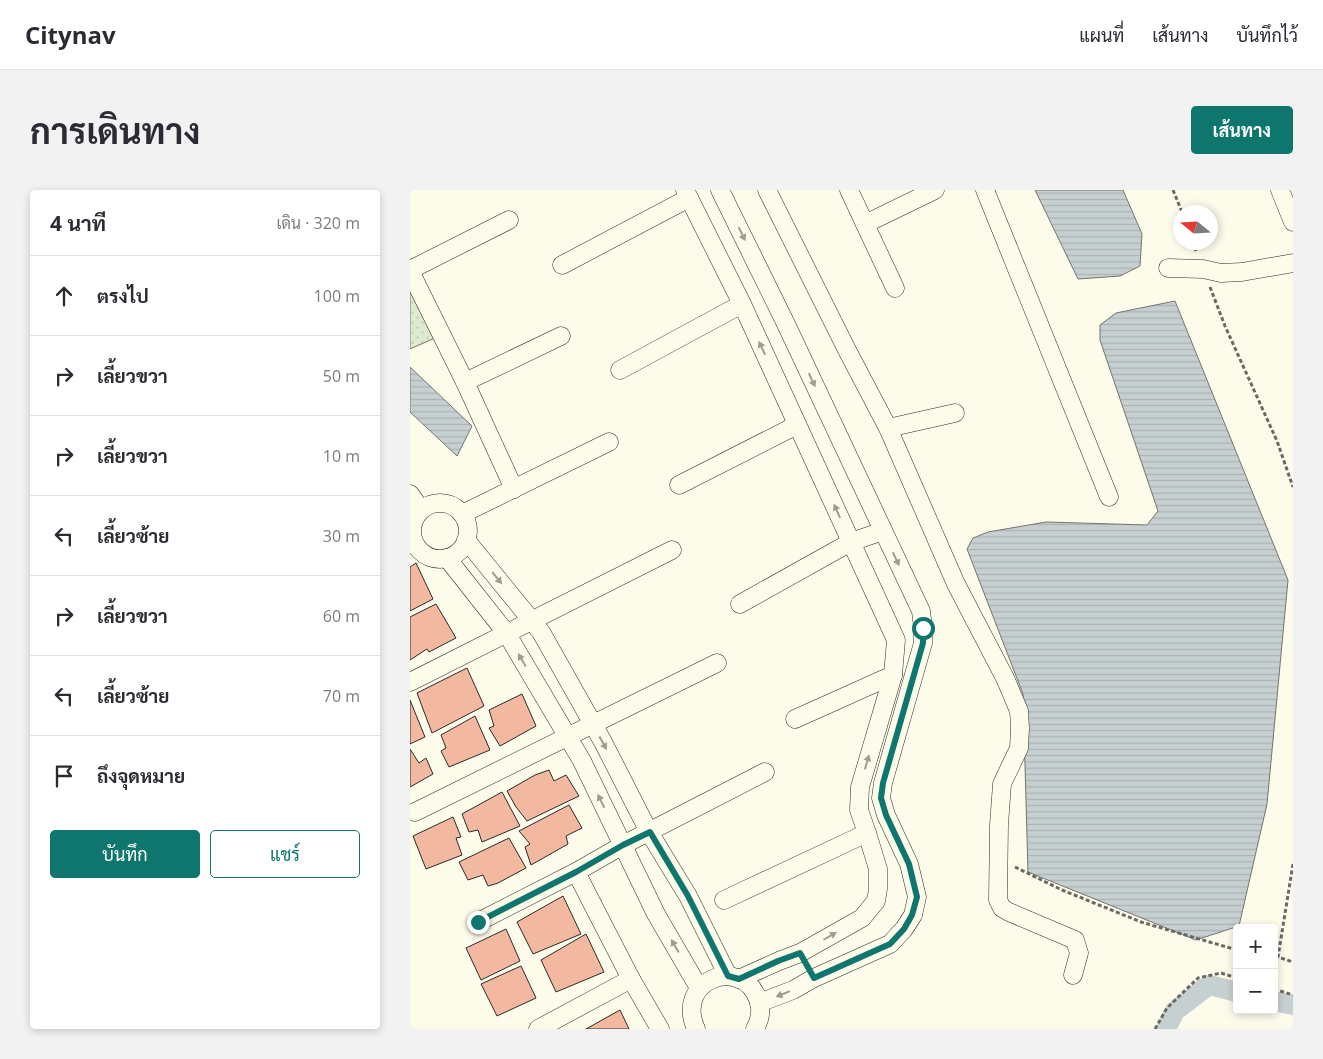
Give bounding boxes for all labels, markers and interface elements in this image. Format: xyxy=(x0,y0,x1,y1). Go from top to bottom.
text: Citynav xyxy=(25,18,116,51)
text: แผนที่ xyxy=(1079,23,1124,47)
text: เส้นทาง xyxy=(1152,23,1208,47)
text: บันทึกไว้ xyxy=(1236,23,1298,47)
button: เส้นทาง xyxy=(1191,106,1293,154)
text: การเดินทาง xyxy=(30,107,200,154)
north arrow xyxy=(1173,205,1218,250)
text: 4 นาที xyxy=(50,209,106,237)
text: เดิน · 320 m xyxy=(276,212,360,234)
one-way arrow xyxy=(738,227,746,241)
icon: ahead xyxy=(50,282,78,310)
text: ตรงไป xyxy=(97,283,149,309)
text: 100 m xyxy=(314,285,360,307)
one-way arrow xyxy=(758,341,766,355)
icon: right xyxy=(50,362,78,390)
text: เลี้ยวขวา xyxy=(97,363,168,389)
text: 50 m xyxy=(323,365,360,387)
one-way arrow xyxy=(809,373,817,387)
icon: right xyxy=(50,442,78,470)
text: เลี้ยวขวา xyxy=(97,443,168,469)
text: 10 m xyxy=(323,445,360,467)
one-way arrow xyxy=(833,504,841,518)
icon: left xyxy=(50,522,78,550)
text: เลี้ยวซ้าย xyxy=(97,523,169,549)
text: 30 m xyxy=(323,525,360,547)
one-way arrow xyxy=(893,552,901,566)
one-way arrow xyxy=(491,571,502,584)
icon: right xyxy=(50,602,78,630)
text: เลี้ยวขวา xyxy=(97,603,168,629)
text: 60 m xyxy=(323,605,360,627)
route start xyxy=(912,617,935,640)
one-way arrow xyxy=(517,653,526,666)
icon: left xyxy=(50,682,78,710)
text: เลี้ยวซ้าย xyxy=(97,683,169,709)
text: 70 m xyxy=(323,685,360,707)
one-way arrow xyxy=(599,736,607,751)
one-way arrow xyxy=(864,755,872,770)
icon: arrive xyxy=(50,762,78,790)
text: ถึงจุดหมาย xyxy=(97,763,185,789)
one-way arrow xyxy=(597,794,605,808)
button: บันทึก xyxy=(50,830,200,878)
button: แชร์ xyxy=(210,830,360,878)
route end xyxy=(467,911,490,934)
map controls xyxy=(1233,924,1278,1014)
button: + xyxy=(1233,924,1278,969)
one-way arrow xyxy=(823,932,838,940)
one-way arrow xyxy=(670,940,679,953)
button: − xyxy=(1233,969,1278,1014)
one-way arrow xyxy=(776,990,790,998)

